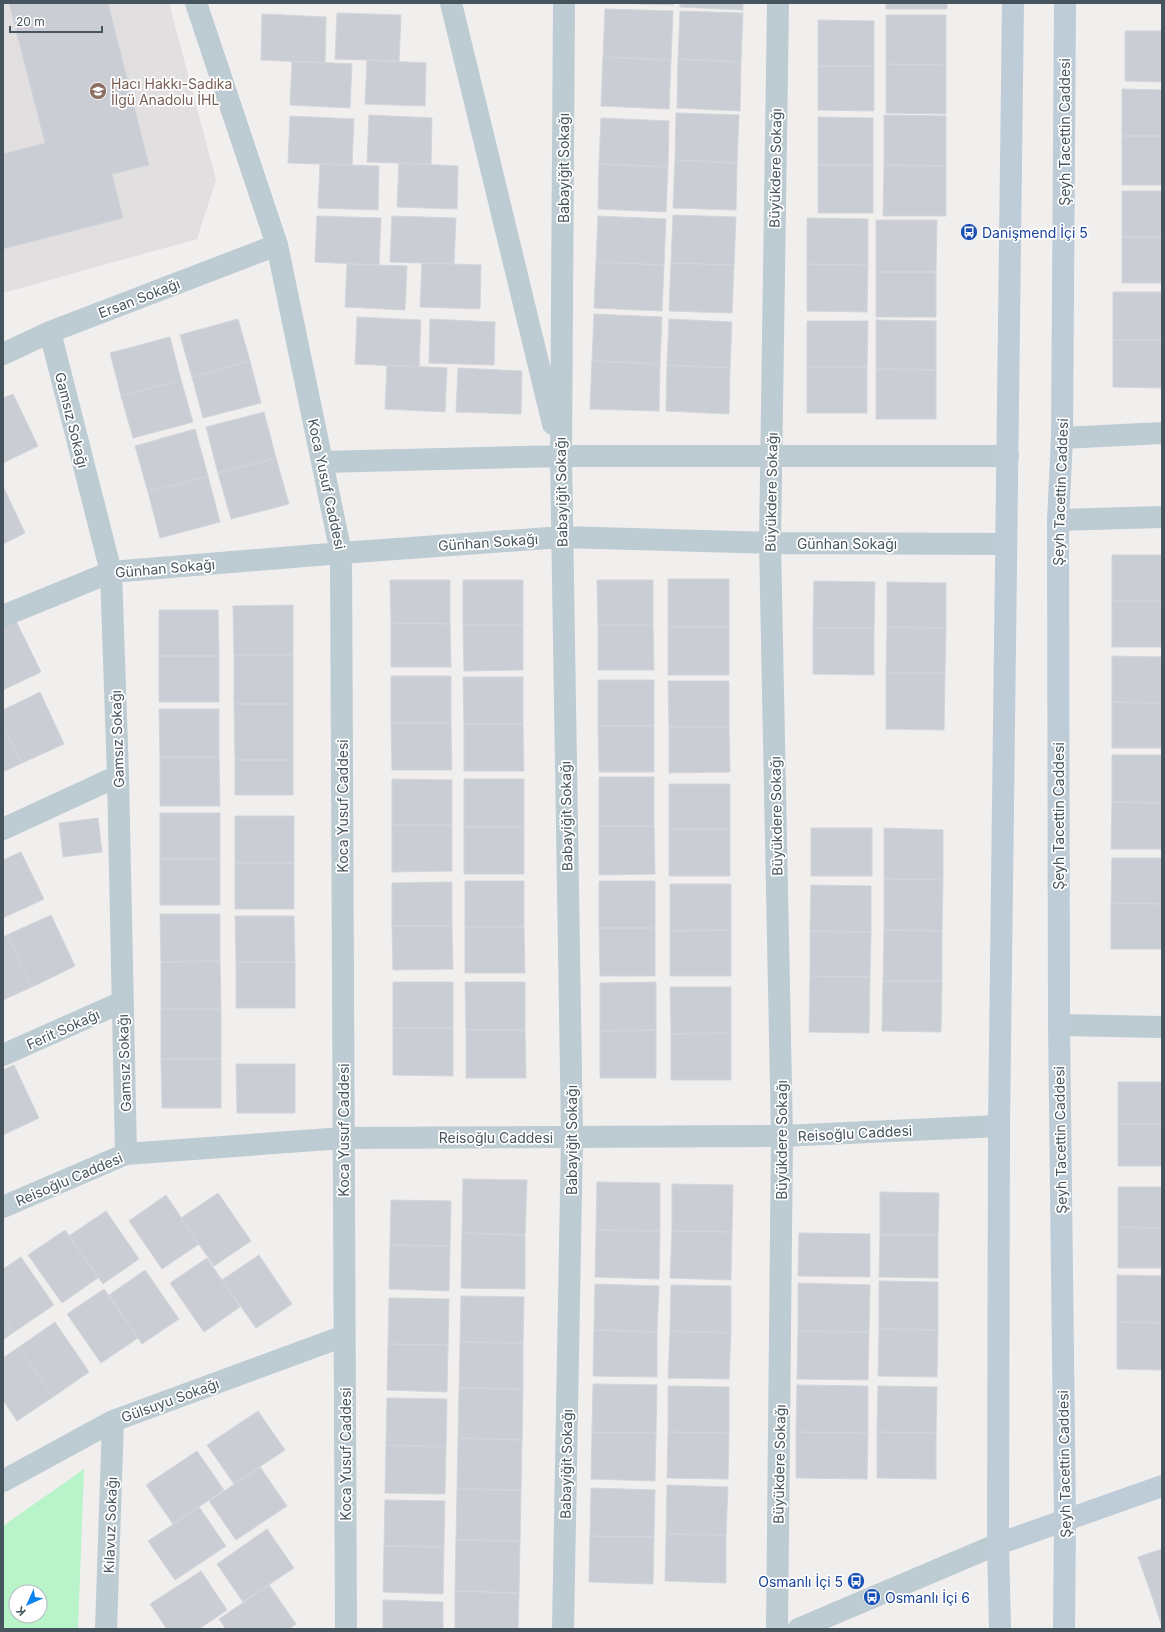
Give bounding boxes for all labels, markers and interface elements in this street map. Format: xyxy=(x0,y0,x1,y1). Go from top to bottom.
scale bar xyxy=(10,8,102,34)
text: 20 m xyxy=(16,14,45,29)
street label: Şeyh Tacettin Caddesi xyxy=(1056,58,1073,206)
place label: Hacı Hakkı-Sadıka İlgü Anadolu İHL xyxy=(111,75,232,108)
school or university icon: Hacı Hakkı-Sadıka İlgü Anadolu İHL xyxy=(88,81,108,101)
street label: Büyükdere Sokağı xyxy=(765,108,785,228)
street label: Babayiğit Sokağı xyxy=(555,113,572,223)
bus stop icon: Danişmend İçi 5 xyxy=(959,222,979,242)
place label: Danişmend İçi 5 xyxy=(982,224,1088,241)
street label: Ersan Sokağı xyxy=(96,275,182,321)
street label: Gamsız Sokağı xyxy=(52,370,92,470)
street label: Koca Yusuf Caddesi xyxy=(305,417,349,551)
street label: Şeyh Tacettin Caddesi xyxy=(1049,418,1071,566)
street label: Büyükdere Sokağı xyxy=(761,432,781,552)
street label: Babayiğit Sokağı xyxy=(552,437,570,547)
street label: Günhan Sokağı xyxy=(437,530,539,554)
street label: Günhan Sokağı xyxy=(797,535,897,552)
street label: Günhan Sokağı xyxy=(114,555,216,581)
street label: Gamsız Sokağı xyxy=(107,690,127,788)
street label: Koca Yusuf Caddesi xyxy=(334,739,351,873)
street label: Şeyh Tacettin Caddesi xyxy=(1050,742,1067,890)
street label: Büyükdere Sokağı xyxy=(766,756,786,876)
street label: Babayiğit Sokağı xyxy=(557,761,575,871)
street label: Ferit Sokağı xyxy=(24,1005,102,1053)
street label: Gamsız Sokağı xyxy=(114,1014,134,1112)
street label: Koca Yusuf Caddesi xyxy=(335,1063,352,1197)
street label: Şeyh Tacettin Caddesi xyxy=(1050,1066,1070,1214)
street label: Büyükdere Sokağı xyxy=(773,1080,790,1200)
street label: Babayiğit Sokağı xyxy=(563,1085,580,1195)
street label: Reisoğlu Caddesi xyxy=(797,1122,913,1144)
street label: Reisoğlu Caddesi xyxy=(439,1129,553,1146)
street label: Reisoğlu Caddesi xyxy=(13,1149,125,1209)
street label: Gülsuyu Sokağı xyxy=(119,1374,221,1426)
street label: Koca Yusuf Caddesi xyxy=(337,1387,354,1521)
street label: Şeyh Tacettin Caddesi xyxy=(1054,1390,1074,1538)
street label: Büyükdere Sokağı xyxy=(769,1404,789,1524)
street label: Babayiğit Sokağı xyxy=(557,1409,575,1519)
street label: Kılavuz Sokağı xyxy=(100,1476,120,1574)
bus stop icon: Osmanlı İçi 5 xyxy=(846,1571,866,1591)
place label: Osmanlı İçi 5 xyxy=(758,1573,843,1590)
north arrow xyxy=(8,1584,48,1624)
bus stop icon: Osmanlı İçi 6 xyxy=(862,1587,882,1607)
place label: Osmanlı İçi 6 xyxy=(885,1589,970,1606)
text: K xyxy=(13,1603,29,1619)

